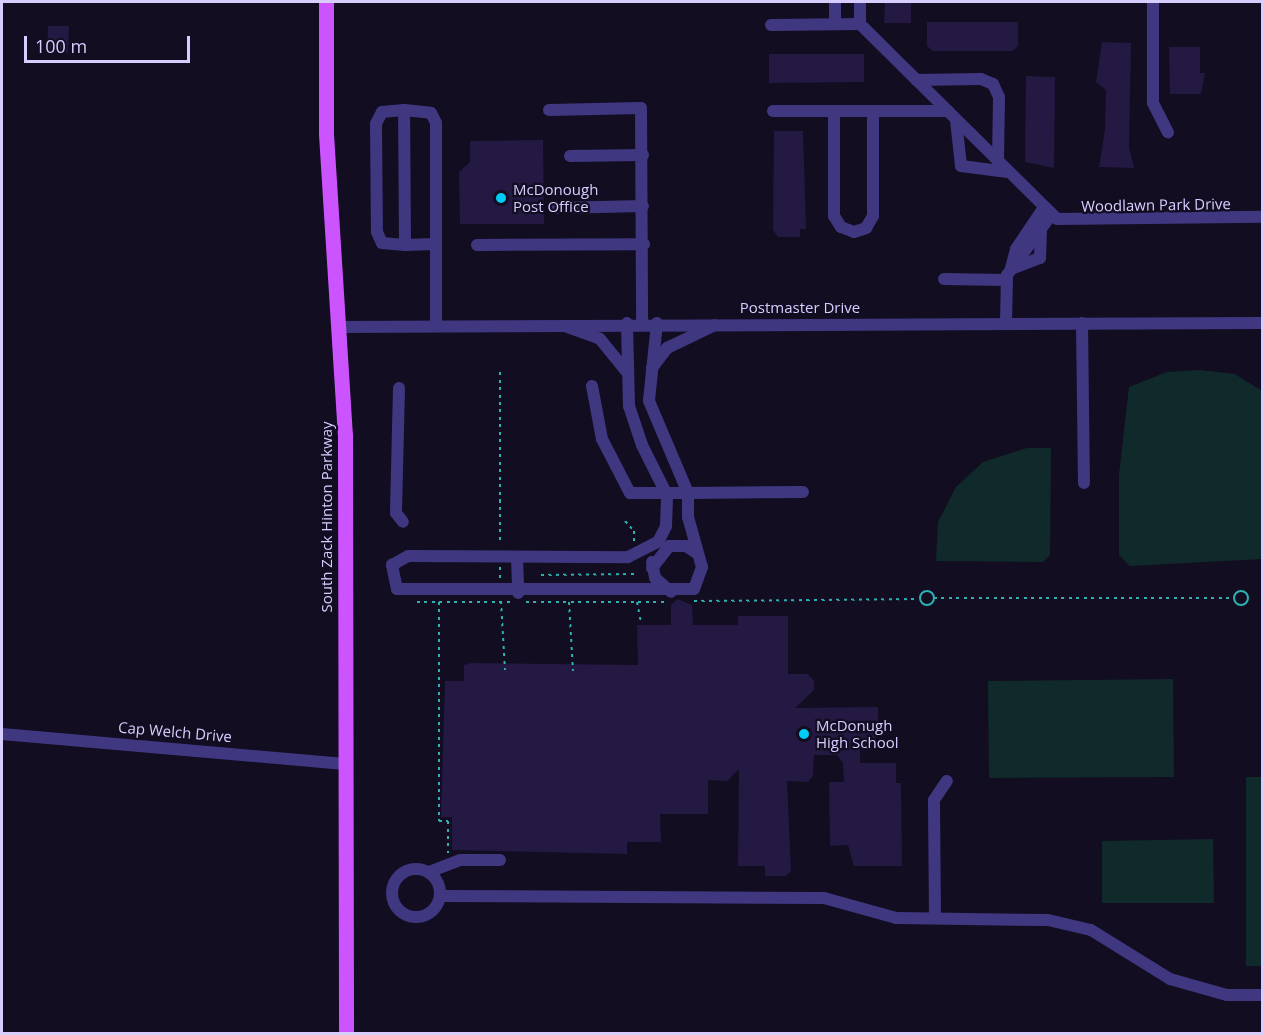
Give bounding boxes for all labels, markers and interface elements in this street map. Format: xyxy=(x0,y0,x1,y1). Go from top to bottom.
scale bar xyxy=(27,24,194,62)
text: 100 m xyxy=(35,34,87,58)
place label: McDonough Post Office xyxy=(513,180,598,215)
marker: McDonough Post Office xyxy=(494,191,508,205)
street label: Woodlawn Park Drive xyxy=(1081,195,1231,215)
street label: Postmaster Drive xyxy=(740,299,860,317)
street label: South Zack Hinton Parkway xyxy=(318,421,336,613)
place label: McDonugh High School xyxy=(816,716,899,751)
street label: Cap Welch Drive xyxy=(117,718,233,746)
marker: McDonugh High School xyxy=(797,727,811,741)

